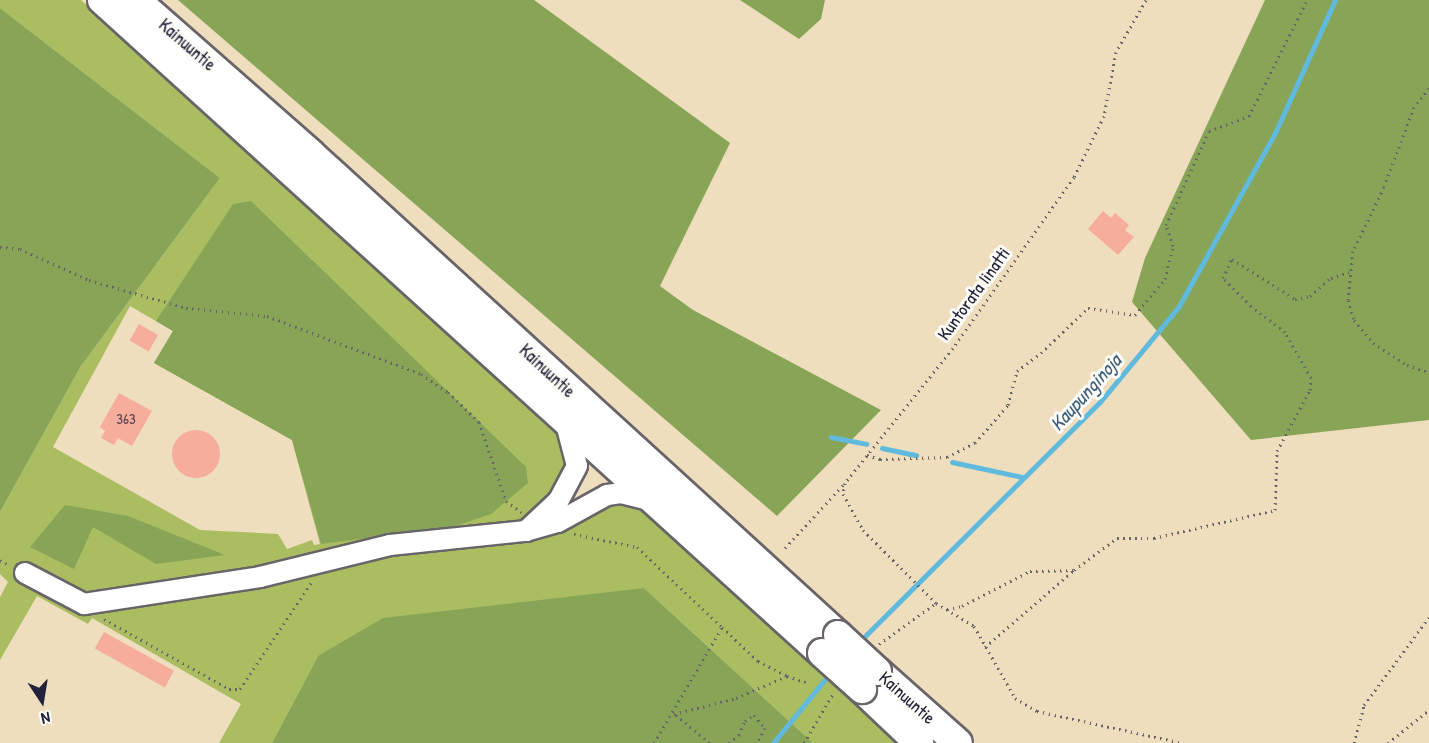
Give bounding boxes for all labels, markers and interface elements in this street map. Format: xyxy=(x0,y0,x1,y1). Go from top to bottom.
street label: Kainuuntie xyxy=(154,14,220,76)
street label: Kuntorata Iinatti xyxy=(933,243,1015,345)
street label: Kainuuntie xyxy=(515,340,579,402)
water label: Kaupunginoja xyxy=(1044,349,1126,435)
house number: 363 xyxy=(116,410,136,428)
street label: Kainuuntie xyxy=(874,667,940,729)
north arrow xyxy=(12,671,72,731)
text: N xyxy=(39,707,52,730)

